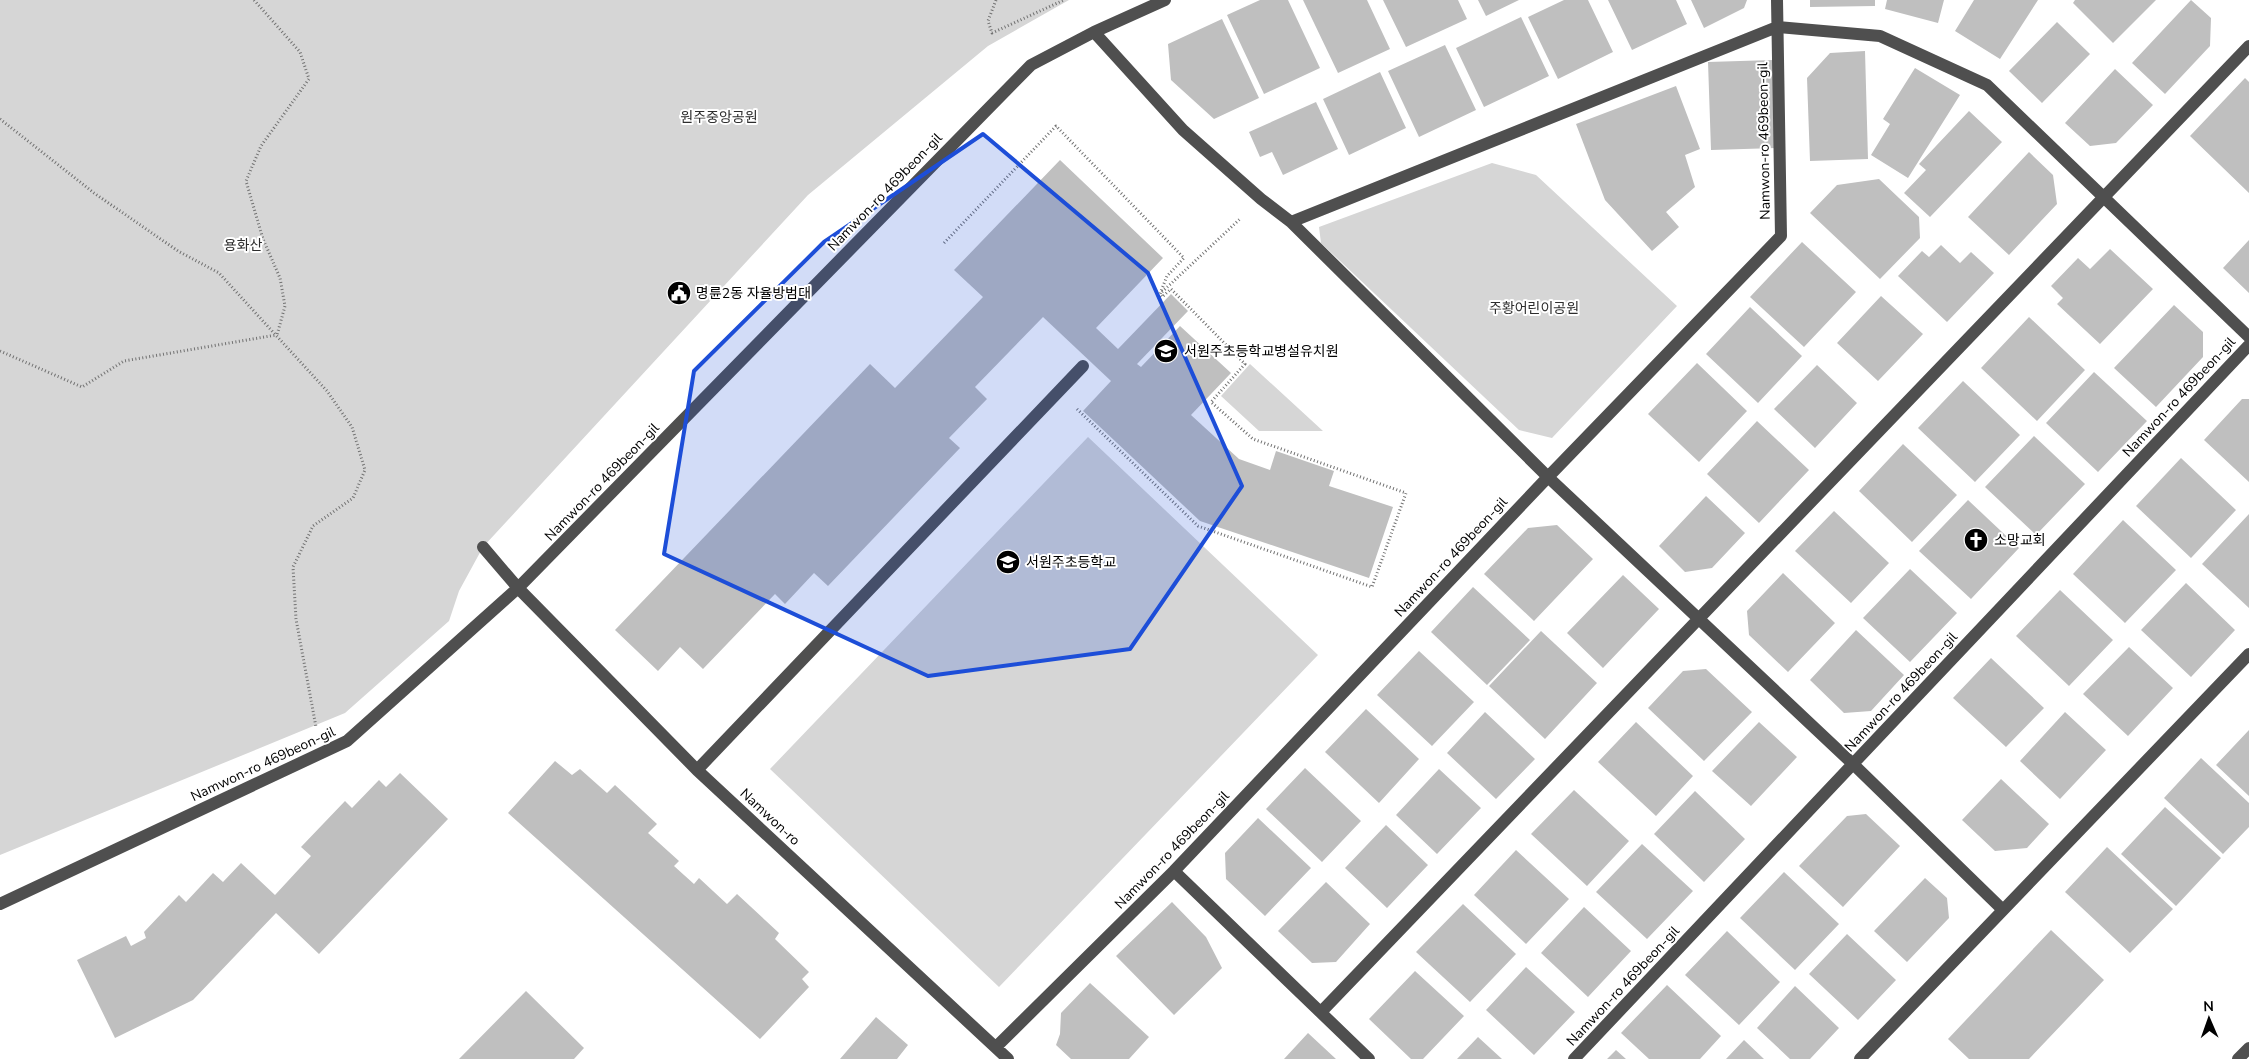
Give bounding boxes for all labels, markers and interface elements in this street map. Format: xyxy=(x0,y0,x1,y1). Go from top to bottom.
street label: Namwon-ro 469beon-gil xyxy=(1753,61,1775,220)
park label: 원주중앙공원 xyxy=(680,108,758,127)
street label: Namwon-ro 469beon-gil xyxy=(823,128,947,255)
park label: 용화산 xyxy=(224,236,262,255)
public building icon: 명륜2동 자율방범대 xyxy=(666,280,692,306)
place label: 명륜2동 자율방범대 xyxy=(696,284,811,303)
park label: 주황어린이공원 xyxy=(1489,299,1579,318)
street label: Namwon-ro 469beon-gil xyxy=(2118,332,2240,461)
school or university icon: 서원주초등학교병설유치원 xyxy=(1153,338,1179,364)
place label: 서원주초등학교병설유치원 xyxy=(1184,342,1339,361)
street label: Namwon-ro 469beon-gil xyxy=(540,418,664,545)
street label: Namwon-ro 469beon-gil xyxy=(1390,492,1512,621)
church icon: 소망교회 xyxy=(1963,527,1989,553)
place label: 소망교회 xyxy=(1994,531,2046,550)
school or university icon: 서원주초등학교 xyxy=(995,549,1021,575)
place label: 서원주초등학교 xyxy=(1026,553,1116,572)
street label: Namwon-ro 469beon-gil xyxy=(1840,627,1962,756)
street label: Namwon-ro 469beon-gil xyxy=(188,722,339,806)
street label: Namwon-ro xyxy=(736,784,804,850)
street label: Namwon-ro 469beon-gil xyxy=(1110,786,1234,913)
street label: Namwon-ro 469beon-gil xyxy=(1562,921,1684,1050)
north arrow xyxy=(2184,994,2234,1044)
text: N xyxy=(2203,997,2214,1016)

